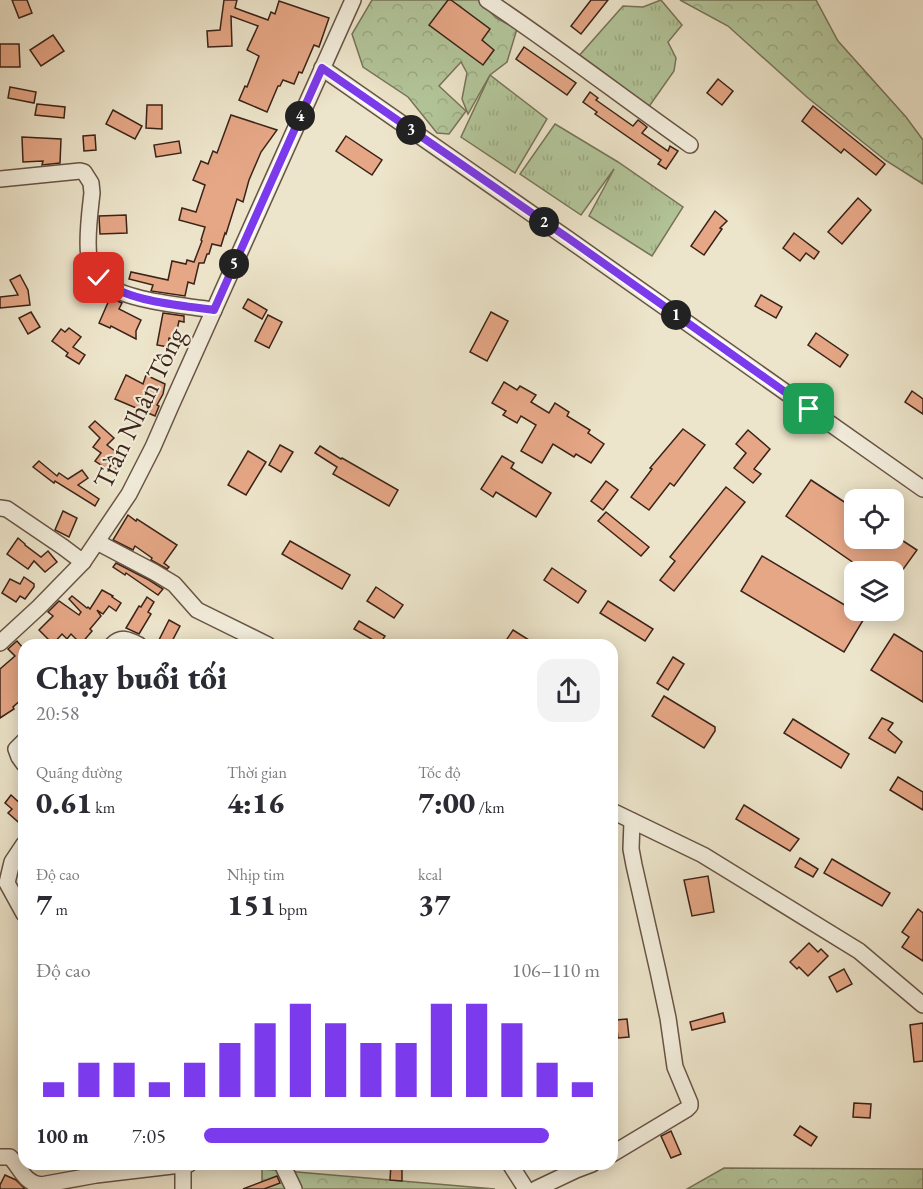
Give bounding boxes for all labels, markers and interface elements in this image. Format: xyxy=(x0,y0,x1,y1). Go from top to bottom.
pin: 4 xyxy=(285,101,315,131)
text: 4 xyxy=(296,105,304,126)
pin: 3 xyxy=(396,115,426,145)
text: 3 xyxy=(407,119,415,140)
pin: 2 xyxy=(529,207,559,237)
text: 2 xyxy=(540,211,548,232)
pin: 5 xyxy=(219,249,249,279)
pin xyxy=(73,252,124,303)
text: 5 xyxy=(230,253,238,274)
icon: check xyxy=(82,261,115,294)
pin: 1 xyxy=(661,300,691,330)
text: 1 xyxy=(672,304,680,325)
street label: Trần Nhân Tông xyxy=(85,321,193,494)
pin xyxy=(783,383,834,434)
icon: arrive xyxy=(792,392,825,425)
map controls xyxy=(844,489,904,621)
button: locate xyxy=(844,489,904,549)
button: layers xyxy=(844,561,904,621)
text: Chạy buổi tối xyxy=(36,656,227,699)
button: share xyxy=(537,659,600,722)
text: 20:58 xyxy=(36,700,79,726)
text: Quãng đường xyxy=(36,762,122,783)
text: Thời gian xyxy=(227,762,287,783)
text: Tốc độ xyxy=(418,762,461,783)
text: 0.61 xyxy=(36,783,92,822)
text: 4:16 xyxy=(227,783,284,822)
text: 7:00 xyxy=(418,783,475,822)
text: km xyxy=(92,797,115,818)
text: /km xyxy=(475,797,505,818)
text: Độ cao xyxy=(36,864,80,885)
text: Nhịp tim xyxy=(227,864,285,885)
text: kcal xyxy=(418,864,442,885)
text: 7 xyxy=(36,885,52,924)
text: 151 xyxy=(227,885,276,924)
text: 37 xyxy=(418,885,450,924)
text: m xyxy=(52,899,68,920)
text: bpm xyxy=(276,899,308,920)
text: Độ cao xyxy=(36,957,91,983)
text: 106–110 m xyxy=(512,957,600,983)
text: 100 m xyxy=(36,1123,89,1149)
text: 7:05 xyxy=(132,1123,166,1149)

